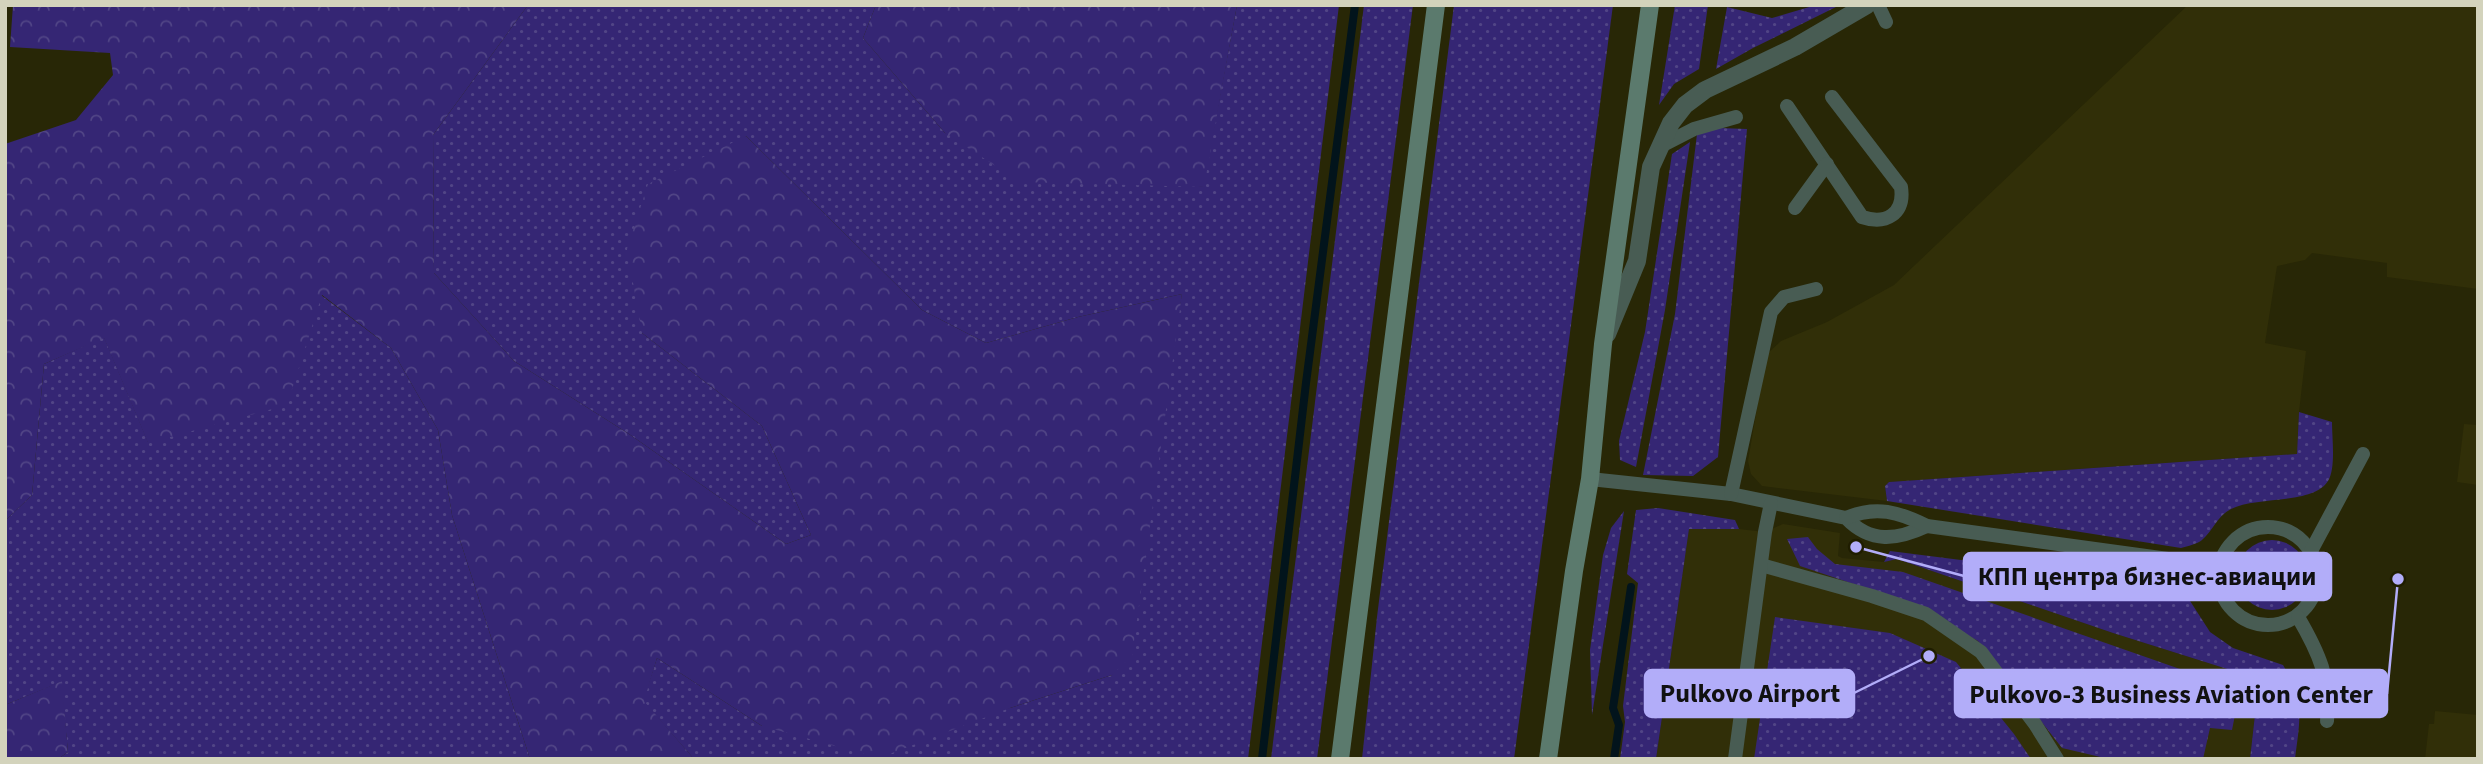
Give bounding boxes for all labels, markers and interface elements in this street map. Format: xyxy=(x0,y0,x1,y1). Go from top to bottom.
callout: КПП центра бизнес-авиации xyxy=(1964,553,2331,600)
text: КПП центра бизнес-авиации xyxy=(1978,558,2316,595)
callout: Pulkovo Airport xyxy=(1645,670,1854,717)
callout: Pulkovo-3 Business Aviation Center xyxy=(1955,670,2387,717)
text: Pulkovo Airport xyxy=(1660,675,1840,712)
text: Pulkovo-3 Business Aviation Center xyxy=(1969,676,2373,713)

